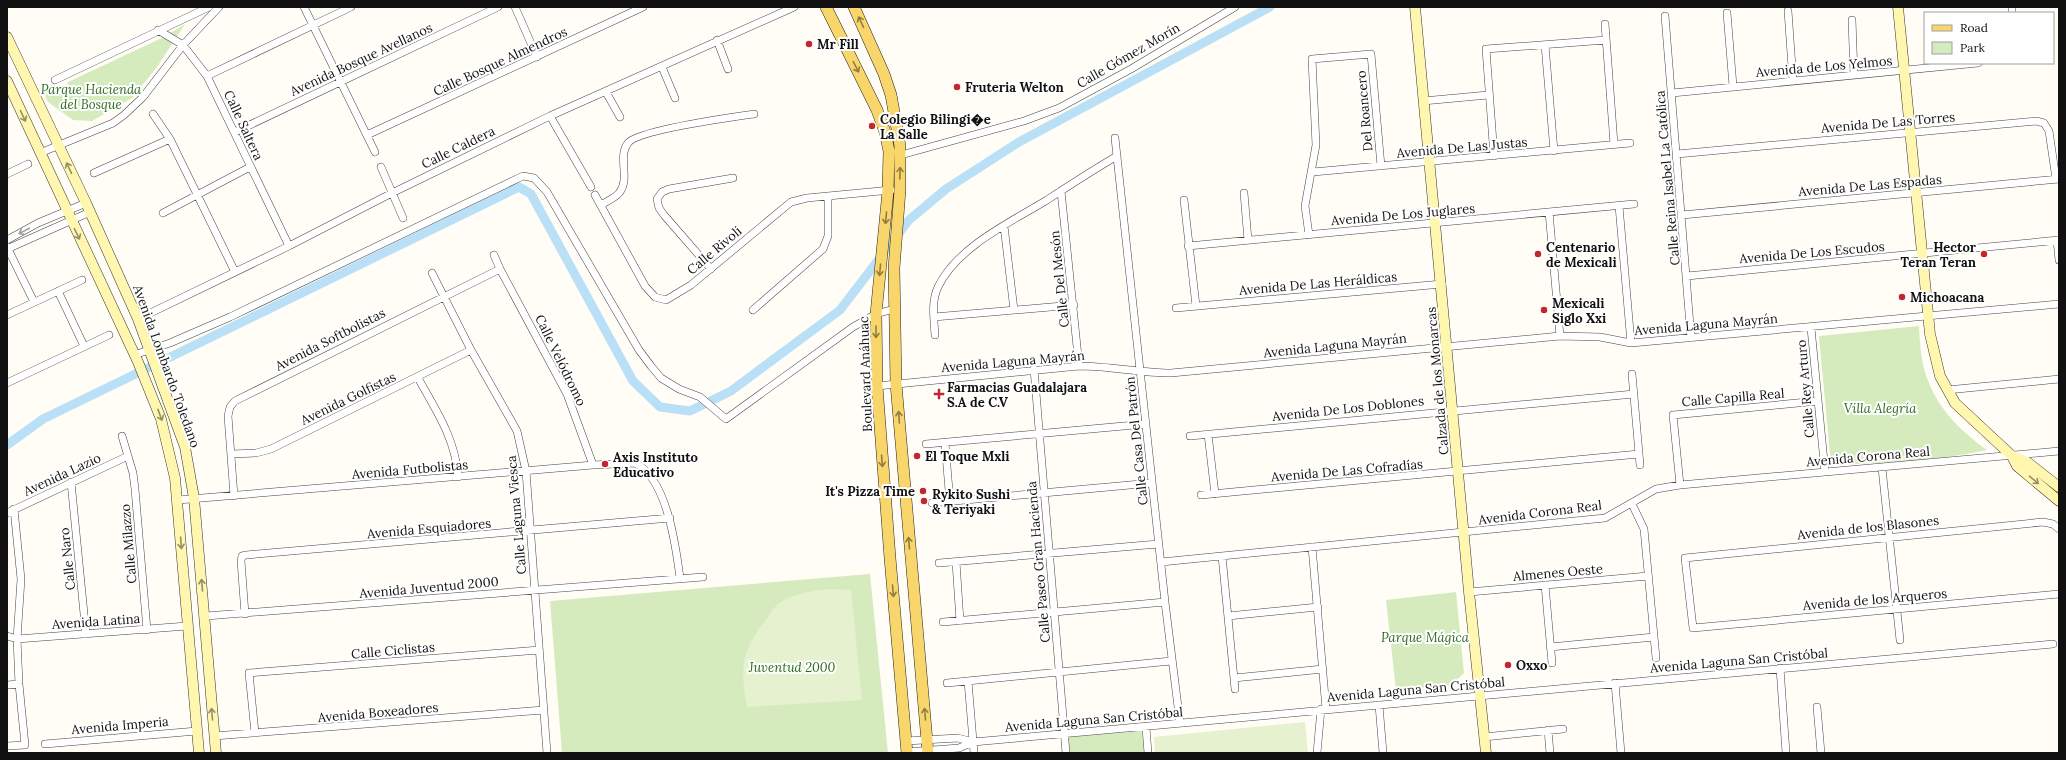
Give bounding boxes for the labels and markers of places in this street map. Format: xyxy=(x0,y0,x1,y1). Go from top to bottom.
place label: Mr Fill xyxy=(817,36,859,53)
marker: Mr Fill xyxy=(804,39,814,49)
place label: Fruteria Welton xyxy=(965,79,1065,96)
marker: Fruteria Welton xyxy=(952,82,962,92)
place label: Colegio Bilingi�e La Salle xyxy=(880,111,991,143)
marker: Colegio Bilingi�e La Salle xyxy=(867,121,877,131)
place label: Centenario de Mexicali xyxy=(1546,239,1617,271)
place label: Hector Teran Teran xyxy=(1900,239,1977,271)
marker: Centenario de Mexicali xyxy=(1533,249,1543,259)
marker: Hector Teran Teran xyxy=(1979,249,1989,259)
place label: Michoacana xyxy=(1910,289,1985,306)
marker: Michoacana xyxy=(1897,292,1907,302)
place label: Mexicali Siglo Xxi xyxy=(1552,295,1606,327)
marker: Mexicali Siglo Xxi xyxy=(1539,305,1549,315)
place label: Farmacias Guadalajara S.A de C.V xyxy=(947,379,1087,411)
marker: Farmacias Guadalajara S.A de C.V xyxy=(934,389,944,399)
place label: El Toque Mxli xyxy=(925,448,1010,465)
place label: Axis Instituto Educativo xyxy=(613,449,698,481)
marker: El Toque Mxli xyxy=(912,451,922,461)
marker: Axis Instituto Educativo xyxy=(600,459,610,469)
place label: It's Pizza Time xyxy=(825,483,915,500)
marker: It's Pizza Time xyxy=(918,486,928,496)
place label: Rykito Sushi & Teriyaki xyxy=(932,486,1010,518)
marker: Rykito Sushi & Teriyaki xyxy=(919,496,929,506)
place label: Oxxo xyxy=(1516,657,1547,674)
marker: Oxxo xyxy=(1503,660,1513,670)

